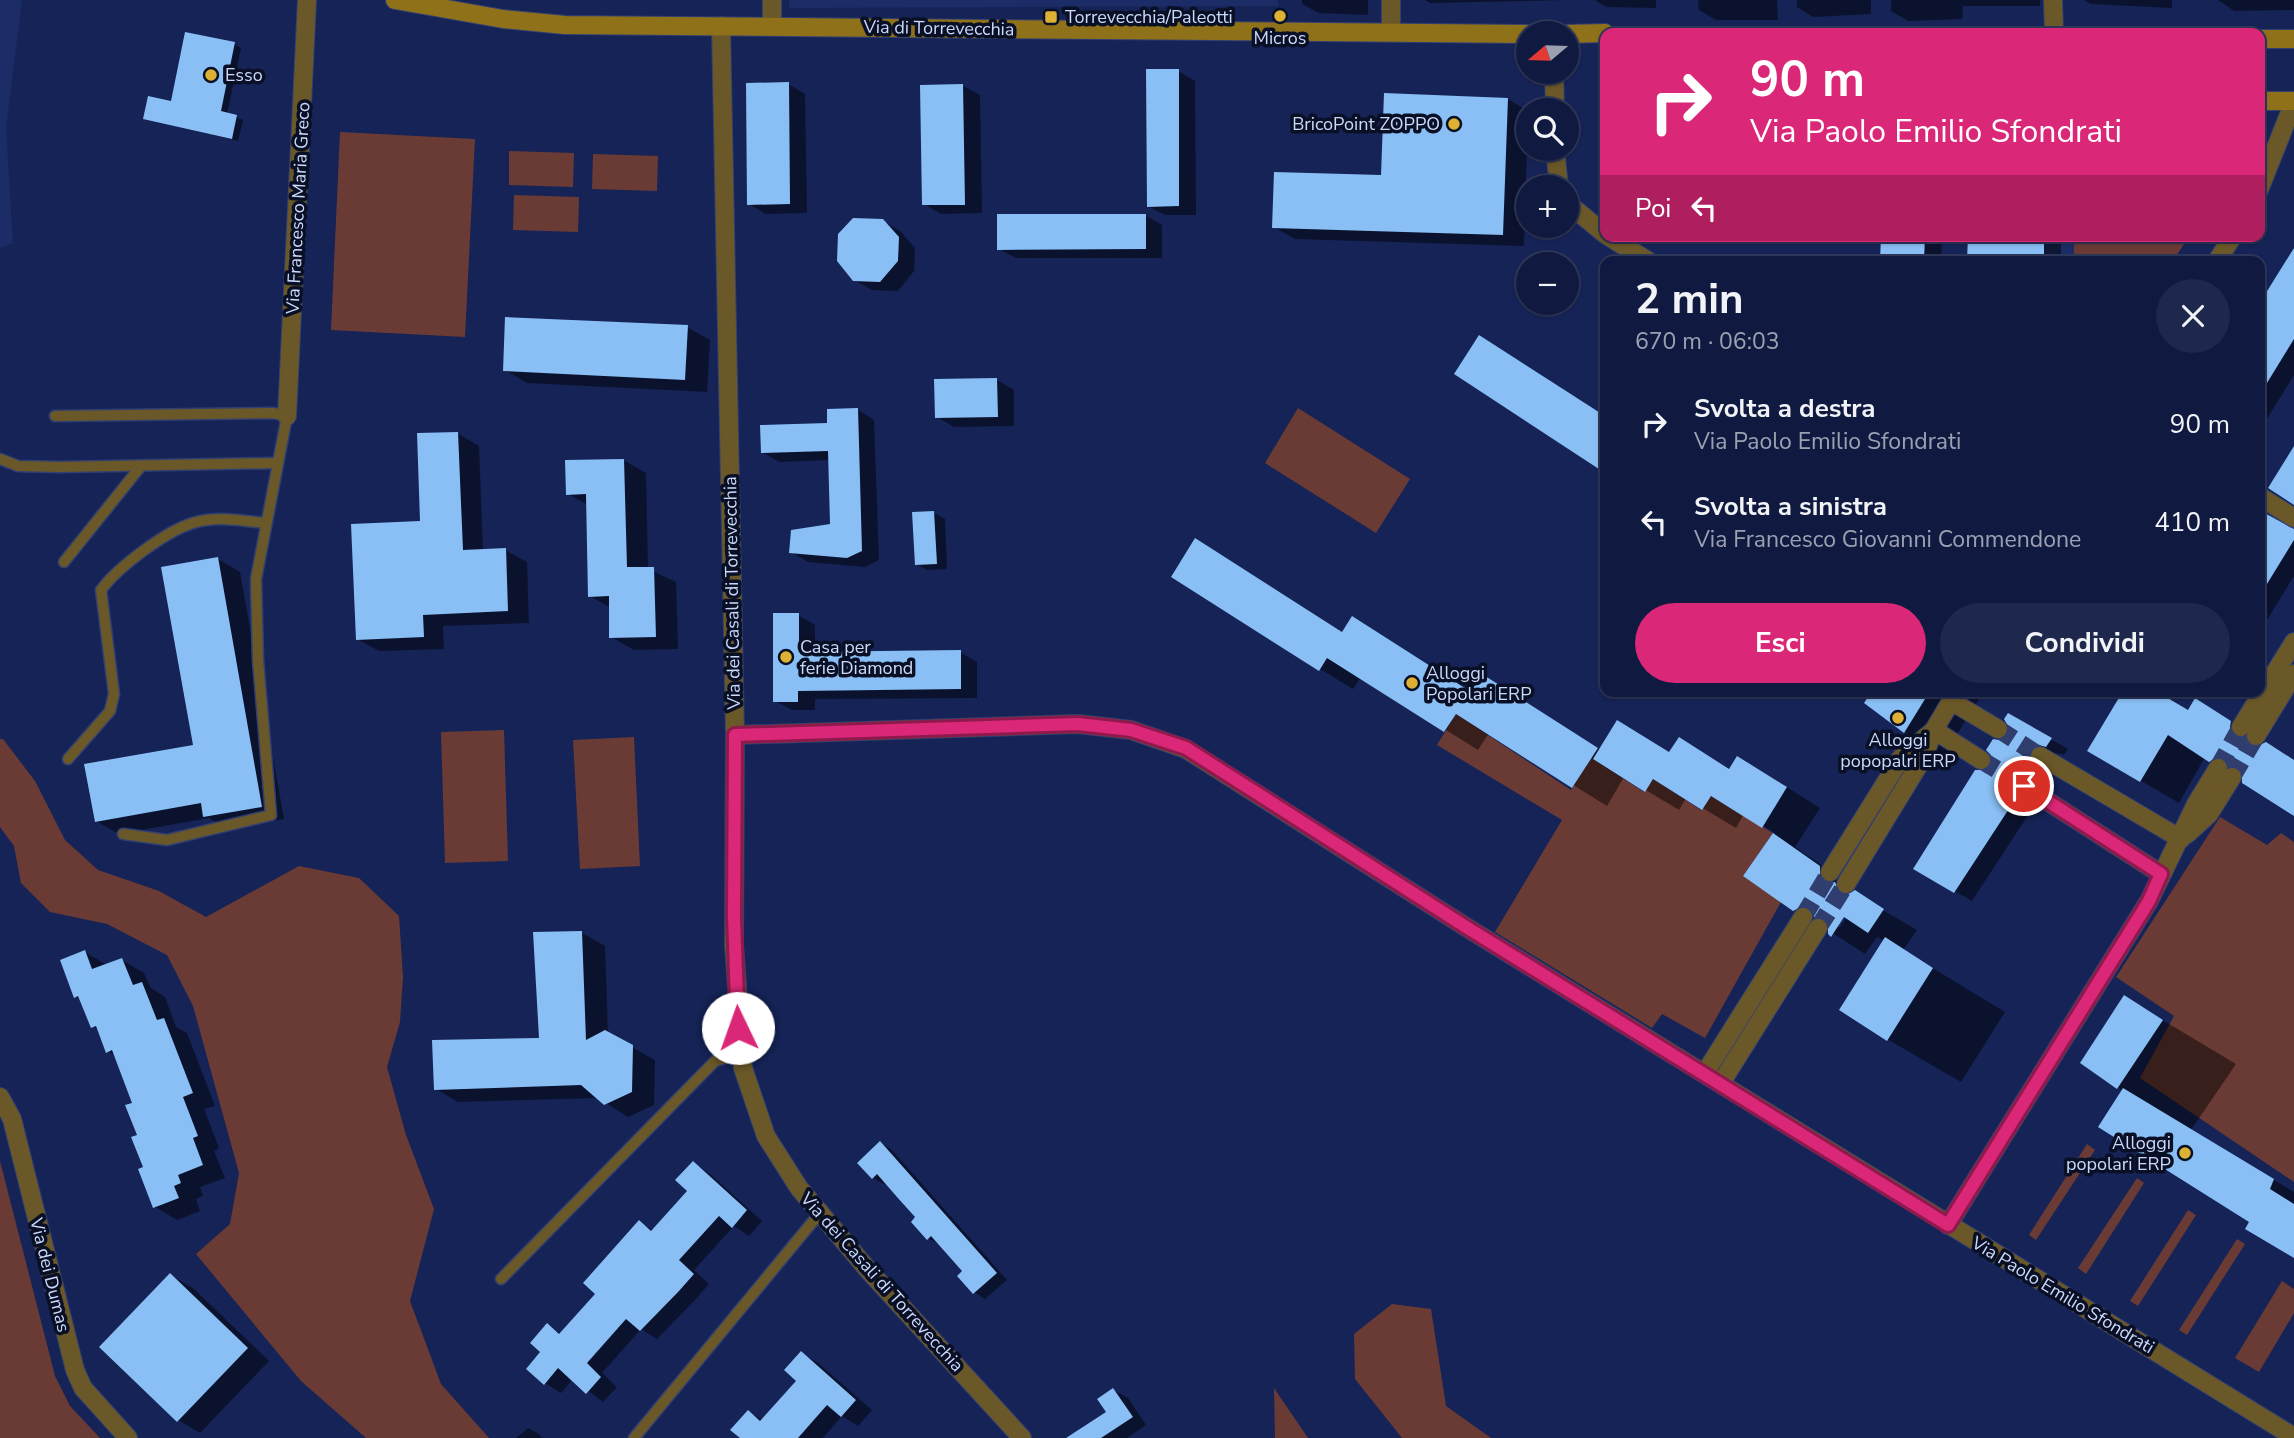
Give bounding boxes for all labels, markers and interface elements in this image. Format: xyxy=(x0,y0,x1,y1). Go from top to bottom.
place label: Torrevecchia/Paleotti xyxy=(1065,5,1233,29)
marker: Micros xyxy=(1272,8,1288,24)
marker: Torrevecchia/Paleotti xyxy=(1043,9,1059,25)
street label: Via di Torrevecchia xyxy=(862,15,1015,41)
north arrow xyxy=(1516,21,1578,84)
map controls xyxy=(1516,21,1579,315)
place label: Micros xyxy=(1254,26,1306,50)
text: 90 m xyxy=(1750,46,1865,113)
icon: right xyxy=(1635,56,1726,147)
place label: Esso xyxy=(225,63,263,87)
marker: Esso xyxy=(203,67,219,83)
button: search xyxy=(1516,98,1579,161)
street label: Via Francesco Maria Greco xyxy=(280,101,316,316)
text: Via Paolo Emilio Sfondrati xyxy=(1750,110,2122,153)
place label: BricoPoint ZOPPO xyxy=(1292,112,1440,136)
marker: BricoPoint ZOPPO xyxy=(1446,116,1462,132)
button: + xyxy=(1516,175,1579,238)
icon: left xyxy=(1685,189,1723,227)
text: Poi xyxy=(1635,191,1671,226)
button: − xyxy=(1516,252,1579,315)
text: 2 min xyxy=(1635,271,1744,328)
button: close xyxy=(2156,279,2230,353)
text: 670 m · 06:03 xyxy=(1635,326,1780,357)
text: Svolta a destra xyxy=(1694,391,1876,426)
icon: right xyxy=(1635,405,1673,443)
text: 90 m xyxy=(2170,407,2230,442)
text: Via Paolo Emilio Sfondrati xyxy=(1694,426,1961,457)
street label: Via dei Casali di Torrevecchia xyxy=(718,476,746,711)
text: Svolta a sinistra xyxy=(1694,489,1887,524)
icon: left xyxy=(1635,503,1673,541)
text: 410 m xyxy=(2154,505,2230,540)
text: Via Francesco Giovanni Commendone xyxy=(1694,524,2081,555)
button: Esci xyxy=(1635,603,1926,683)
button: Condividi xyxy=(1940,603,2230,683)
place label: Casa per ferie Diamond xyxy=(800,635,913,680)
marker: Casa per ferie Diamond xyxy=(778,649,794,665)
place label: Alloggi Popolari ERP xyxy=(1426,661,1532,706)
marker: Alloggi Popolari ERP xyxy=(1404,675,1420,691)
marker: Alloggi popopalri ERP xyxy=(1890,710,1906,726)
place label: Alloggi popopalri ERP xyxy=(1840,728,1956,773)
pin xyxy=(1994,756,2054,816)
icon: arrive xyxy=(2005,767,2043,805)
position arrow xyxy=(701,991,775,1065)
place label: Alloggi popolari ERP xyxy=(2066,1131,2171,1176)
marker: Alloggi popolari ERP xyxy=(2177,1145,2193,1161)
street label: Via dei Casali di Torrevecchia xyxy=(794,1186,969,1377)
street label: Via dei Dumas xyxy=(24,1215,76,1335)
street label: Via Paolo Emilio Sfondrati xyxy=(1966,1230,2159,1359)

